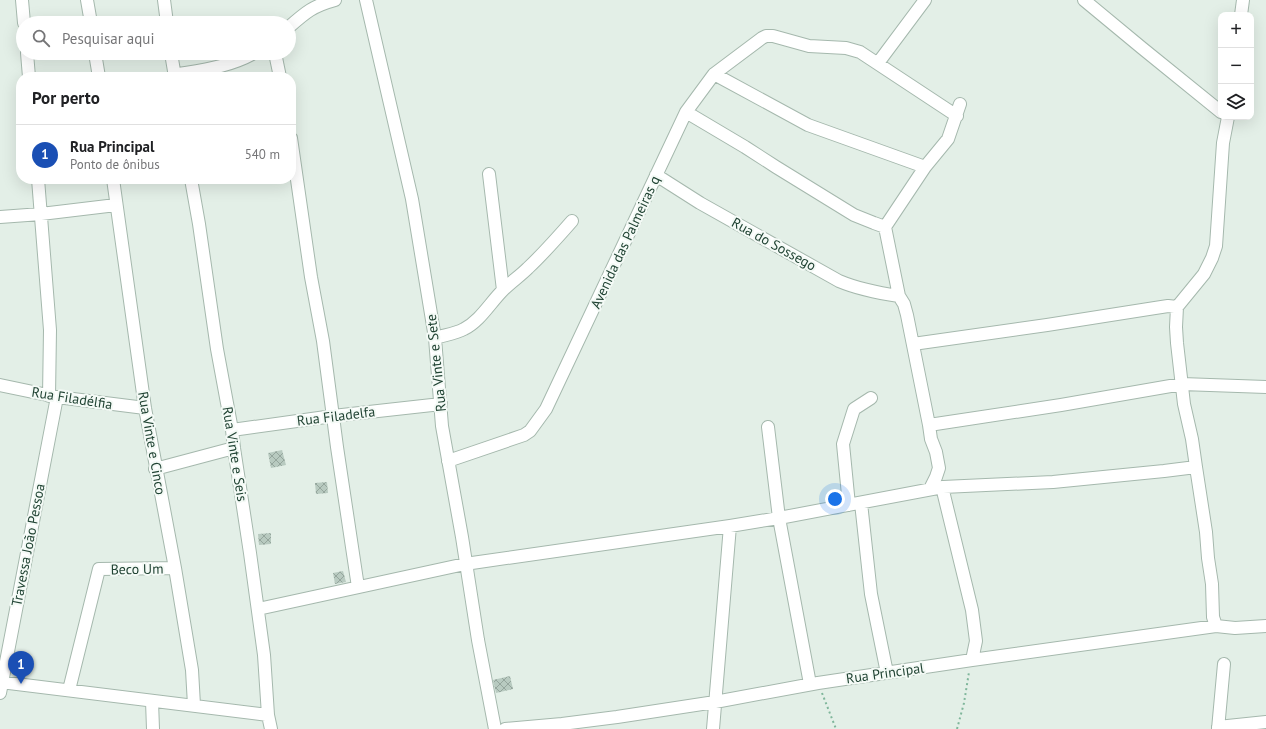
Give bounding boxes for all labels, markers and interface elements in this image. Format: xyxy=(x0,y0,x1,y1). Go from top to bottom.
map controls xyxy=(1218,12,1254,120)
button: + xyxy=(1218,12,1254,48)
search box xyxy=(16,16,296,60)
icon: search xyxy=(30,27,52,49)
text: Pesquisar aqui xyxy=(62,29,154,48)
button: − xyxy=(1218,48,1254,84)
button: layers xyxy=(1218,84,1254,120)
text: Por perto xyxy=(32,87,100,109)
text: Rua Principal xyxy=(70,137,154,156)
text: 1 xyxy=(41,146,49,163)
text: 540 m xyxy=(245,146,280,163)
text: Ponto de ônibus xyxy=(70,156,160,173)
street label: Avenida das Palmeiras q xyxy=(586,173,664,311)
street label: Rua do Sossego xyxy=(729,213,819,275)
street label: Rua Vinte e Sete xyxy=(422,313,450,413)
street label: Rua Filadélfia xyxy=(30,383,114,413)
street label: Rua Vinte e Cinco xyxy=(134,390,170,496)
street label: Rua Filadelfa xyxy=(296,402,376,430)
street label: Rua Vinte e Seis xyxy=(219,405,251,503)
street label: Travessa João Pessoa xyxy=(7,482,49,608)
your location xyxy=(825,489,845,509)
street label: Beco Um xyxy=(110,560,164,578)
pin: 1 xyxy=(8,651,34,684)
street label: Rua Principal xyxy=(845,659,925,687)

